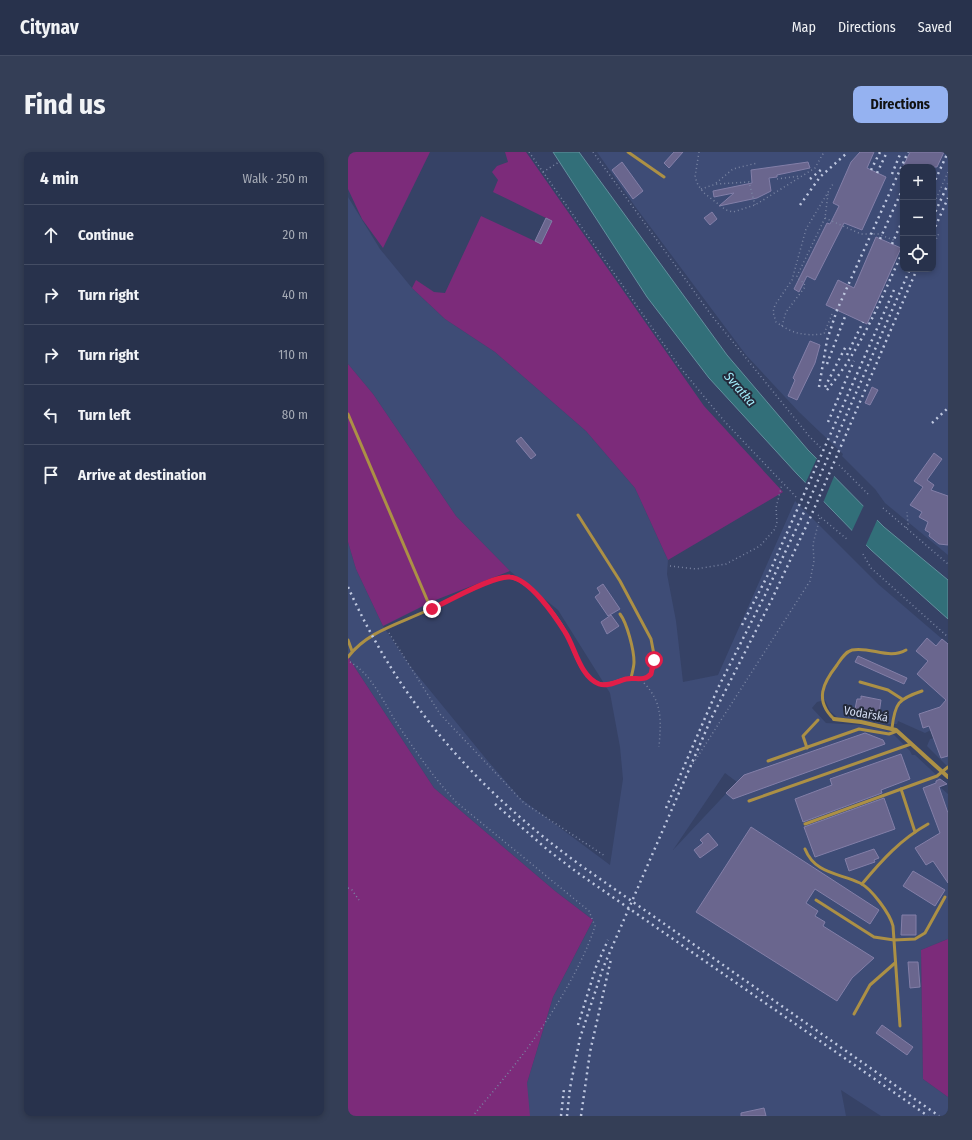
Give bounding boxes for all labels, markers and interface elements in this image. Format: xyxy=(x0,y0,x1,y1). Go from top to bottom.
text: Citynav xyxy=(20,16,79,39)
text: Map xyxy=(792,19,816,36)
text: Directions xyxy=(838,19,896,36)
text: Saved xyxy=(918,19,952,36)
button: Directions xyxy=(853,86,948,123)
text: Find us xyxy=(24,88,106,121)
map controls xyxy=(900,164,936,272)
button: + xyxy=(900,164,936,200)
text: 4 min xyxy=(40,168,79,189)
text: Walk · 250 m xyxy=(243,171,308,186)
button: − xyxy=(900,200,936,236)
icon: ahead xyxy=(40,224,62,246)
text: Continue xyxy=(78,226,134,244)
text: 20 m xyxy=(282,227,308,242)
button: locate xyxy=(900,236,936,272)
icon: right xyxy=(40,284,62,306)
text: Turn right xyxy=(78,286,139,304)
text: 40 m xyxy=(282,287,308,302)
icon: right xyxy=(40,344,62,366)
text: Turn right xyxy=(78,346,139,364)
text: 110 m xyxy=(278,347,308,362)
water label: Svratka xyxy=(720,368,759,409)
icon: left xyxy=(40,404,62,426)
text: Turn left xyxy=(78,406,131,424)
text: 80 m xyxy=(282,407,308,422)
icon: arrive xyxy=(40,464,62,486)
text: Arrive at destination xyxy=(78,466,206,484)
route end xyxy=(423,600,441,618)
route start xyxy=(645,651,663,669)
street label: Vodařská xyxy=(843,703,889,725)

